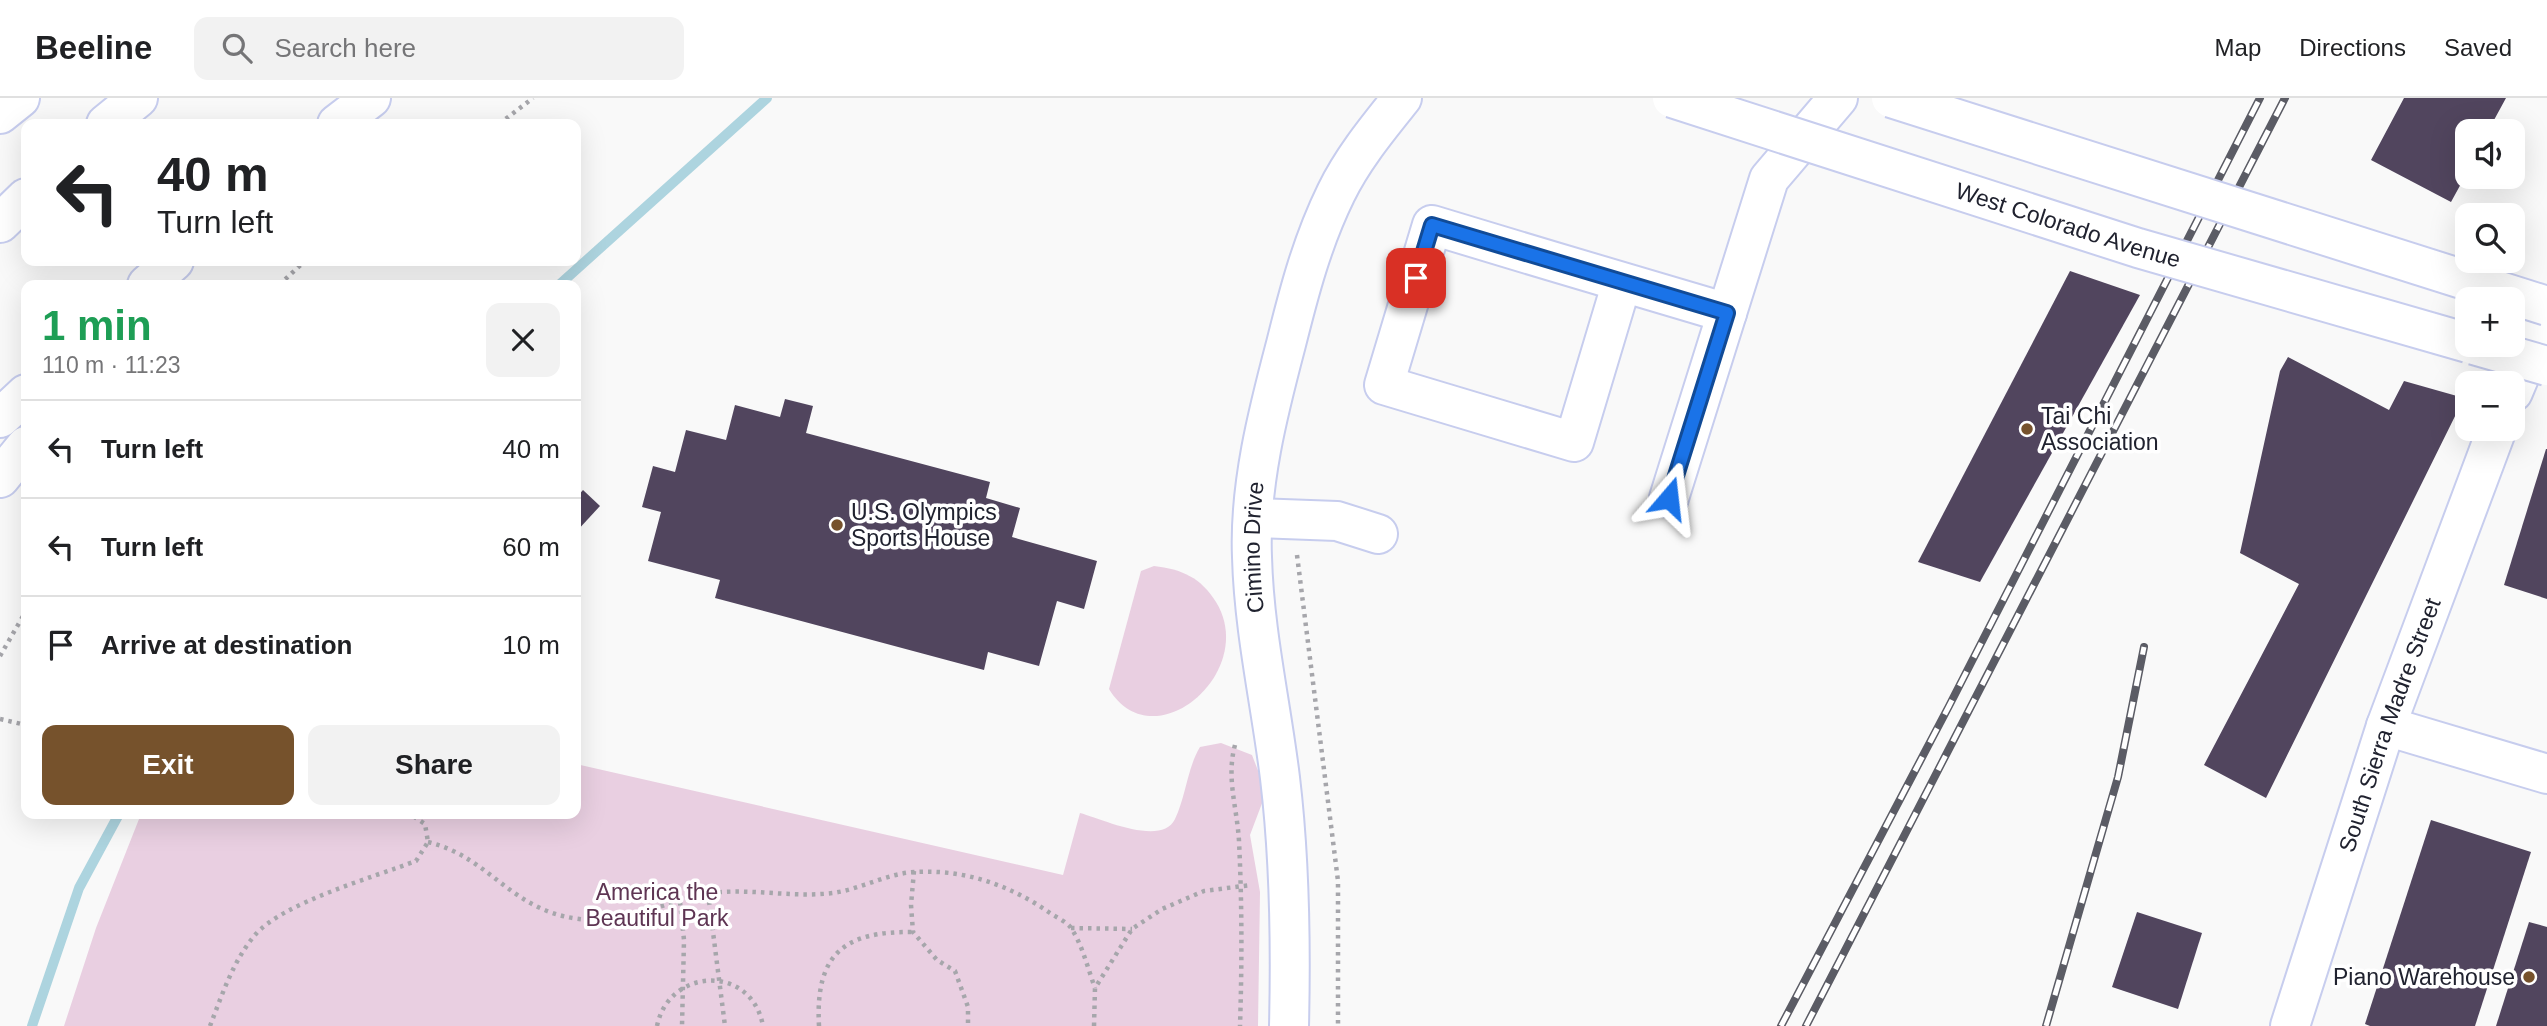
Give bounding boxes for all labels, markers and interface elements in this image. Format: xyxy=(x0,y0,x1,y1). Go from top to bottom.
search box xyxy=(194,17,684,80)
text: Beeline xyxy=(35,29,152,66)
icon: search xyxy=(218,29,256,67)
text: Search here xyxy=(274,33,416,63)
text: Map xyxy=(2215,34,2261,61)
text: Directions xyxy=(2299,34,2406,61)
text: Saved xyxy=(2444,34,2512,61)
map controls xyxy=(2455,119,2525,441)
button: sound xyxy=(2455,119,2525,189)
icon: left xyxy=(42,147,133,238)
text: 40 m xyxy=(157,147,269,201)
street label: West Colorado Avenue xyxy=(1952,177,2184,273)
button: search xyxy=(2455,203,2525,273)
text: Turn left xyxy=(157,204,273,240)
pin xyxy=(1386,248,1446,308)
icon: arrive xyxy=(1397,259,1435,297)
button: + xyxy=(2455,287,2525,357)
text: 1 min xyxy=(42,302,152,349)
button: close xyxy=(486,303,560,377)
text: 110 m · 11:23 xyxy=(42,352,181,378)
button: − xyxy=(2455,371,2525,441)
place label: Tai Chi Association xyxy=(2041,403,2159,455)
marker: Tai Chi Association xyxy=(2019,421,2035,437)
icon: left xyxy=(42,430,80,468)
text: Turn left xyxy=(101,434,203,464)
text: 40 m xyxy=(502,434,560,464)
position arrow xyxy=(1632,461,1706,535)
street label: Cimino Drive xyxy=(1239,480,1269,614)
place label: U.S. Olympics Sports House xyxy=(851,499,997,551)
marker: U.S. Olympics Sports House xyxy=(829,517,845,533)
icon: left xyxy=(42,528,80,566)
text: Turn left xyxy=(101,532,203,562)
text: 60 m xyxy=(502,532,560,562)
street label: South Sierra Madre Street xyxy=(2333,594,2446,855)
icon: arrive xyxy=(42,626,80,664)
text: Arrive at destination xyxy=(101,630,352,660)
text: 10 m xyxy=(502,630,560,660)
button: Exit xyxy=(42,725,294,805)
button: Share xyxy=(308,725,560,805)
park label: America the Beautiful Park xyxy=(585,879,729,931)
place label: Piano Warehouse xyxy=(2333,964,2515,990)
marker: Piano Warehouse xyxy=(2521,969,2537,985)

